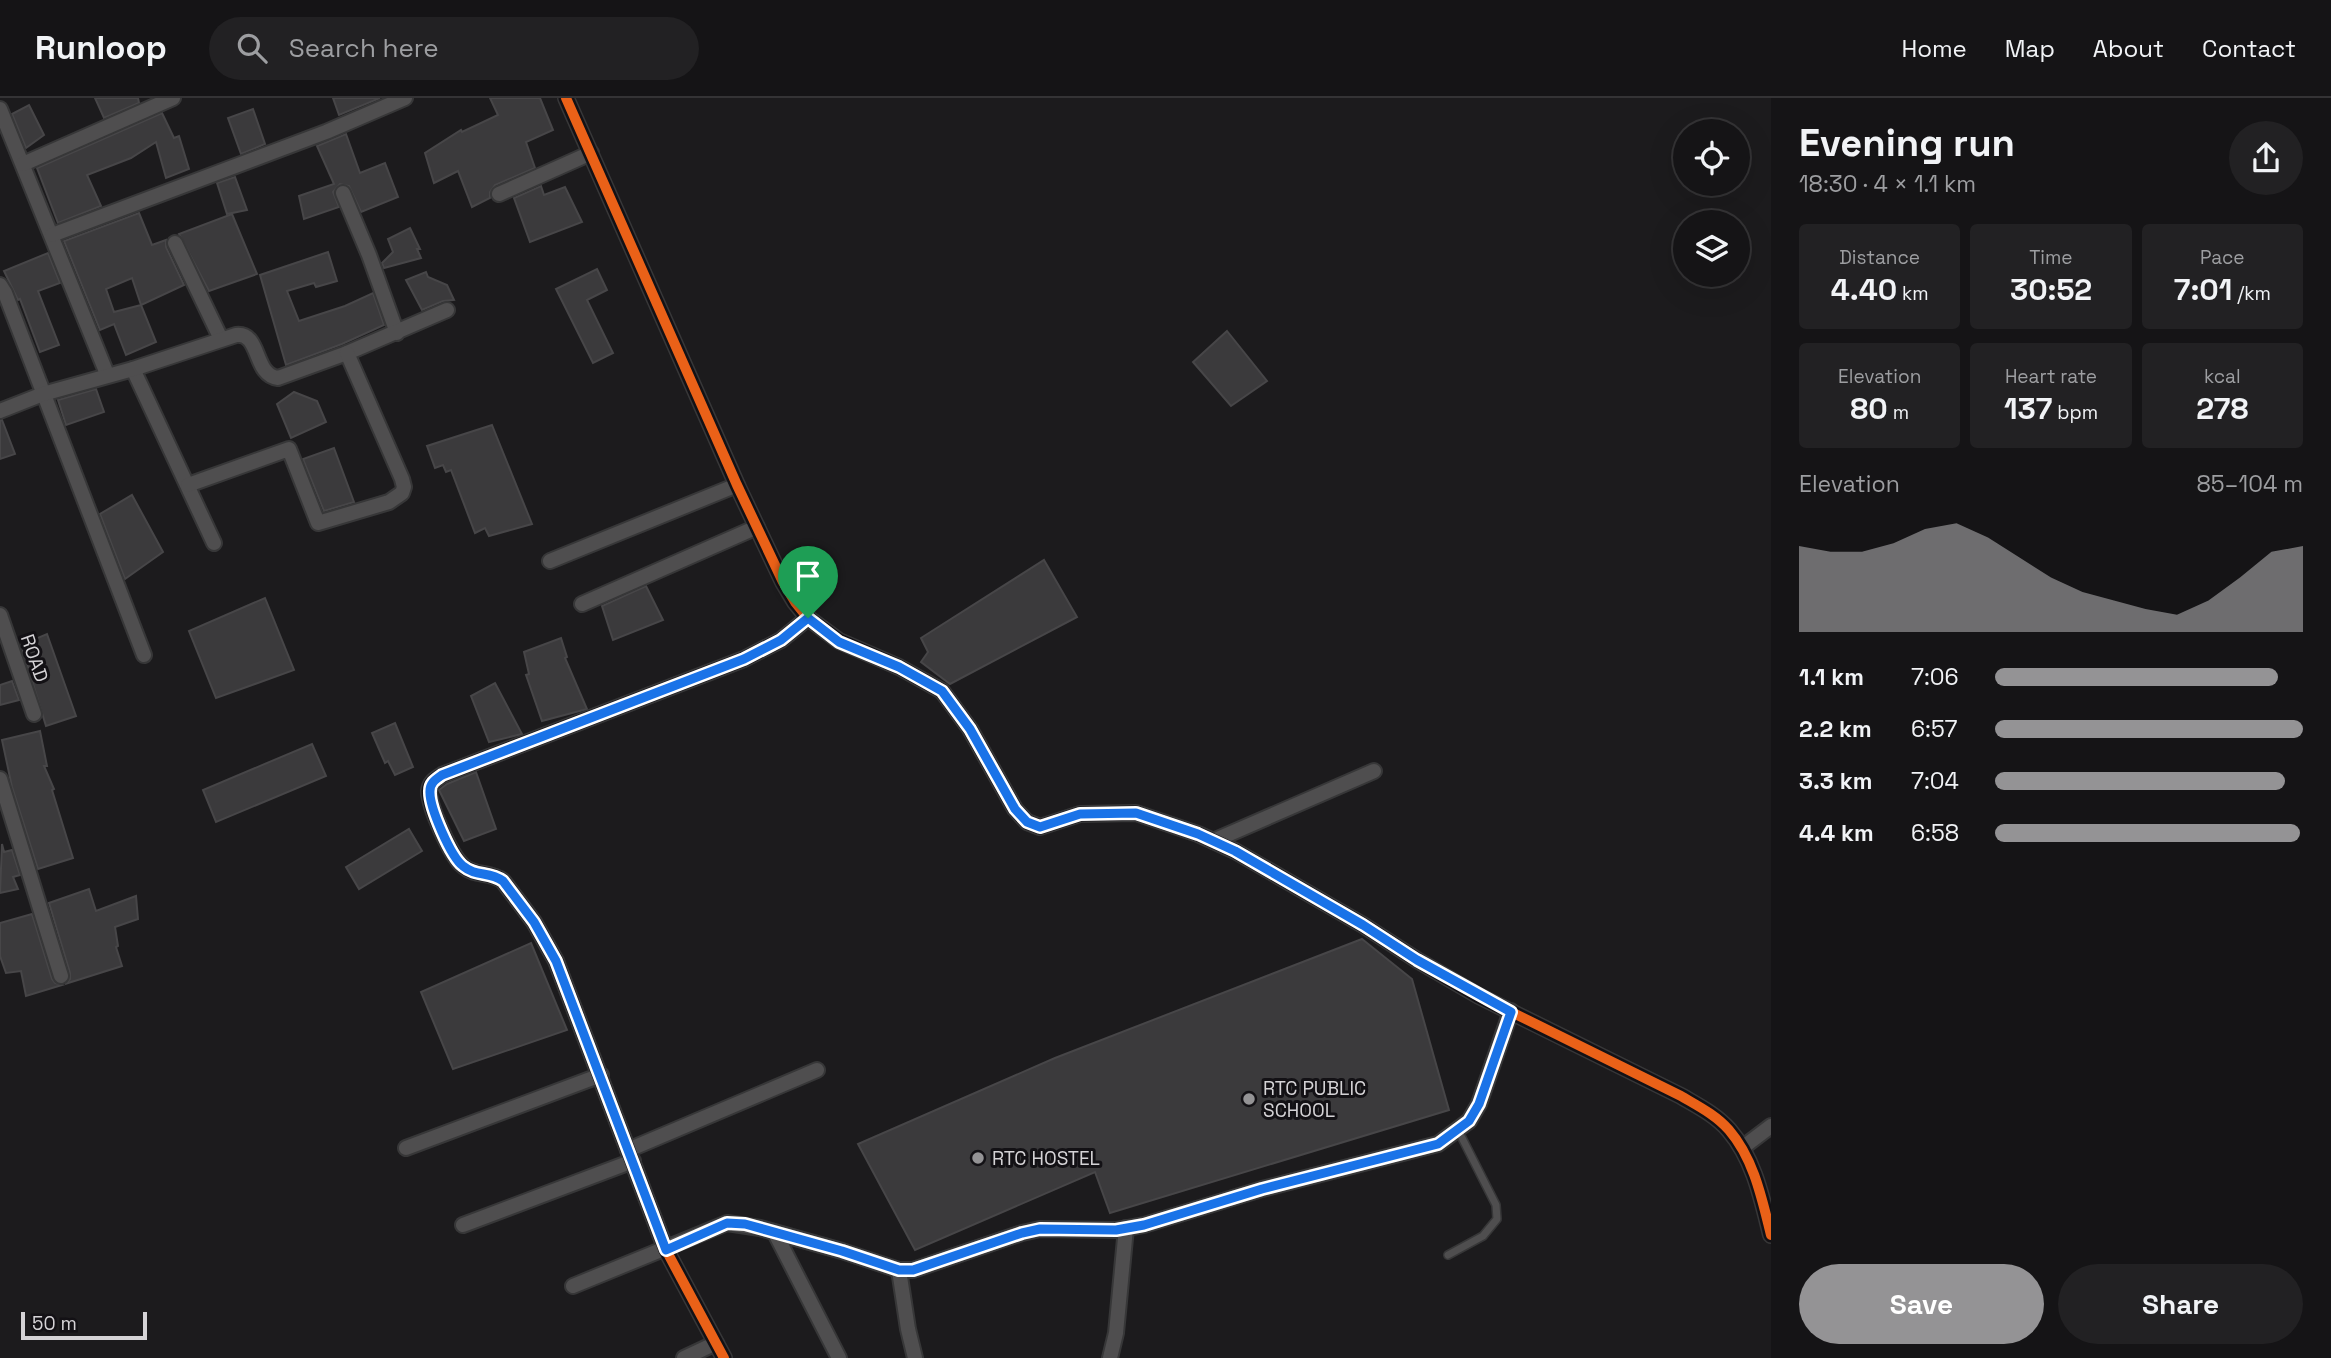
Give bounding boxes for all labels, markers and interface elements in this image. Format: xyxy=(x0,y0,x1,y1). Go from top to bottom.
search box xyxy=(209,17,699,80)
text: Runloop xyxy=(35,27,167,69)
icon: search xyxy=(233,29,271,67)
text: Search here xyxy=(289,31,439,65)
text: Home xyxy=(1901,33,1967,64)
text: Map xyxy=(2005,33,2055,64)
text: About xyxy=(2093,33,2164,64)
text: Contact xyxy=(2202,33,2296,64)
map controls xyxy=(1673,119,1750,287)
button: locate xyxy=(1673,119,1750,196)
text: Evening run xyxy=(1799,119,2015,167)
button: share xyxy=(2229,121,2303,195)
text: 18:30 · 4 × 1.1 km xyxy=(1799,169,1976,199)
button: layers xyxy=(1673,210,1750,287)
text: Distance xyxy=(1839,245,1920,270)
text: Time xyxy=(2029,245,2073,270)
text: Pace xyxy=(2200,245,2245,270)
text: 4.40 xyxy=(1831,270,1897,309)
text: 30:52 xyxy=(2010,270,2092,309)
text: 7:01 xyxy=(2174,270,2232,309)
text: km xyxy=(1897,281,1929,306)
text: /km xyxy=(2232,281,2271,306)
text: Elevation xyxy=(1838,364,1921,389)
text: Heart rate xyxy=(2005,364,2097,389)
text: kcal xyxy=(2204,364,2241,389)
text: 80 xyxy=(1850,389,1888,428)
text: 137 xyxy=(2004,389,2052,428)
text: 278 xyxy=(2196,389,2248,428)
text: m xyxy=(1888,400,1909,425)
text: bpm xyxy=(2052,400,2098,425)
text: Elevation xyxy=(1799,469,1900,499)
text: 85–104 m xyxy=(2197,469,2303,499)
pin xyxy=(778,546,838,618)
icon: arrive xyxy=(789,557,827,595)
street label: ROAD xyxy=(15,631,54,685)
text: 1.1 km xyxy=(1799,662,1864,692)
text: 7:06 xyxy=(1911,662,1959,692)
text: 2.2 km xyxy=(1799,714,1872,744)
text: 6:57 xyxy=(1911,714,1957,744)
text: 3.3 km xyxy=(1799,766,1872,796)
text: 7:04 xyxy=(1911,766,1959,796)
text: 4.4 km xyxy=(1799,818,1874,848)
text: 6:58 xyxy=(1911,818,1959,848)
place label: RTC PUBLIC SCHOOL xyxy=(1263,1076,1366,1123)
marker: RTC PUBLIC SCHOOL xyxy=(1241,1091,1257,1107)
place label: RTC HOSTEL xyxy=(992,1146,1100,1171)
marker: RTC HOSTEL xyxy=(970,1150,986,1166)
button: Save xyxy=(1799,1264,2044,1344)
button: Share xyxy=(2058,1264,2303,1344)
scale bar xyxy=(21,1309,147,1341)
text: 50 m xyxy=(32,1311,77,1336)

